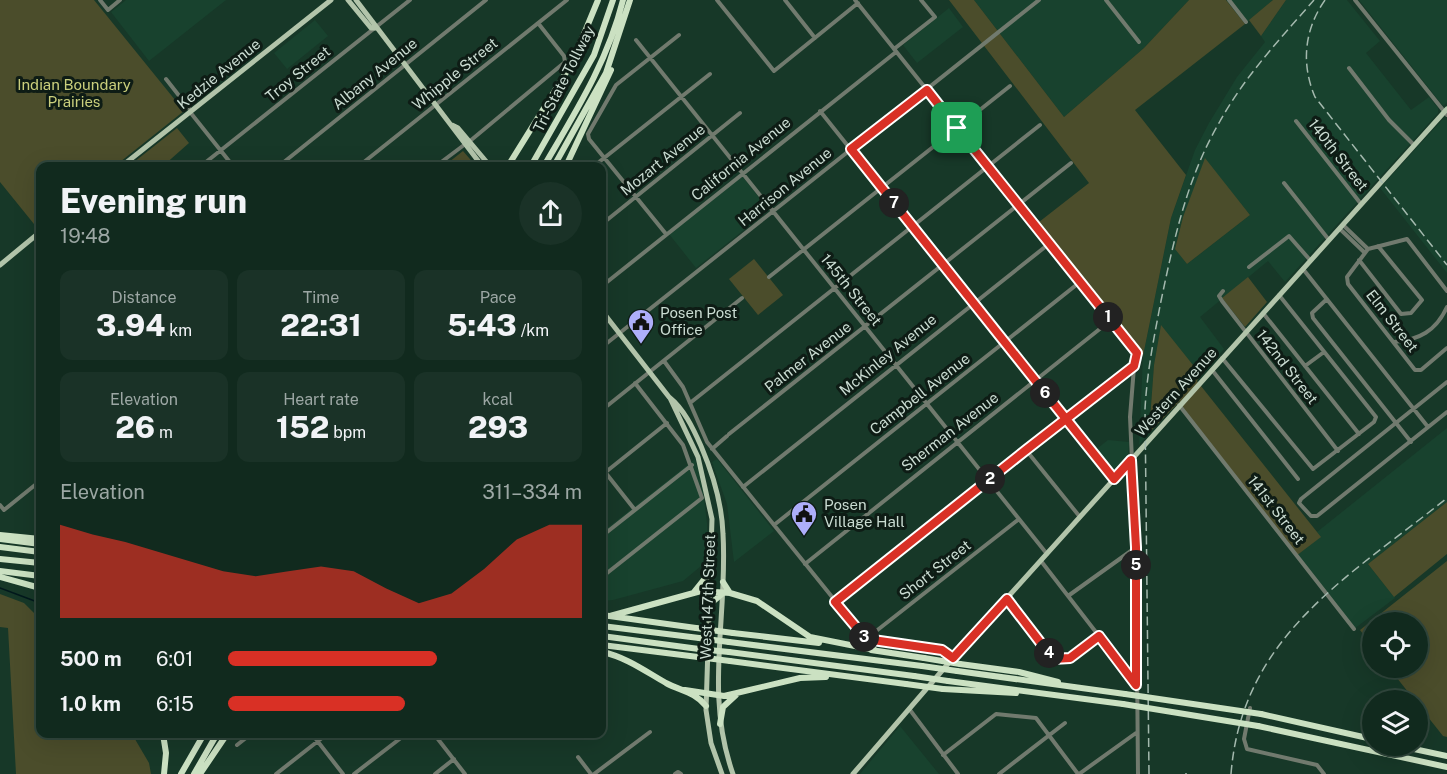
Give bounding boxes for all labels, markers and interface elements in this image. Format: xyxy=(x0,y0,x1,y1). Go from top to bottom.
street label: Tri-State Tollway xyxy=(529,23,598,135)
street label: Albany Avenue xyxy=(329,34,420,113)
street label: Whipple Street xyxy=(409,34,501,113)
street label: Kedzie Avenue xyxy=(174,35,264,112)
street label: Troy Street xyxy=(262,42,333,105)
park label: Indian Boundary Prairies xyxy=(17,76,131,110)
pin xyxy=(931,102,982,153)
icon: arrive xyxy=(940,111,973,144)
street label: California Avenue xyxy=(688,113,794,204)
street label: 140th Street xyxy=(1305,115,1372,194)
street label: Mozart Avenue xyxy=(617,120,708,199)
street label: Harrison Avenue xyxy=(735,144,835,229)
text: Evening run xyxy=(60,182,247,220)
button: share xyxy=(519,182,582,245)
pin: 7 xyxy=(879,188,909,218)
text: 7 xyxy=(889,193,899,212)
text: 19:48 xyxy=(60,224,111,248)
street label: 145th Street xyxy=(817,251,885,329)
street label: Elm Street xyxy=(1363,286,1422,355)
text: Distance xyxy=(112,288,176,307)
text: Time xyxy=(303,288,339,307)
text: Pace xyxy=(480,288,516,307)
pin: 1 xyxy=(1093,302,1123,332)
place label: Posen Post Office xyxy=(660,304,738,338)
text: 3.94 xyxy=(96,307,165,343)
text: 22:31 xyxy=(280,307,362,343)
text: 5:43 xyxy=(447,307,517,343)
public building icon: Posen Post Office xyxy=(626,307,656,345)
text: 1 xyxy=(1105,307,1111,326)
street label: McKinley Avenue xyxy=(836,310,940,399)
street label: Palmer Avenue xyxy=(761,318,854,396)
text: km xyxy=(165,321,192,340)
text: /km xyxy=(517,321,549,340)
street label: 142nd Street xyxy=(1253,326,1322,407)
street label: Western Avenue xyxy=(1131,344,1220,439)
street label: Campbell Avenue xyxy=(866,349,973,438)
pin: 6 xyxy=(1030,378,1060,408)
text: 6 xyxy=(1040,383,1050,402)
street label: Sherman Avenue xyxy=(898,389,1001,475)
text: Elevation xyxy=(110,390,178,409)
text: Heart rate xyxy=(283,390,359,409)
text: kcal xyxy=(483,390,513,409)
text: 26 xyxy=(115,409,155,445)
text: 152 xyxy=(276,409,329,445)
text: 293 xyxy=(468,409,528,445)
text: m xyxy=(155,423,173,442)
text: bpm xyxy=(329,423,366,442)
pin: 2 xyxy=(975,464,1005,494)
text: 2 xyxy=(985,469,995,488)
street label: 141st Street xyxy=(1244,472,1309,547)
text: Elevation xyxy=(60,480,145,504)
text: 311–334 m xyxy=(482,480,582,504)
place label: Posen Village Hall xyxy=(824,496,905,530)
public building icon: Posen Village Hall xyxy=(789,499,819,537)
street label: West 147th Street xyxy=(697,534,718,660)
street label: Short Street xyxy=(896,536,974,603)
pin: 5 xyxy=(1121,550,1151,580)
text: 5 xyxy=(1131,555,1141,574)
map controls xyxy=(1362,612,1428,756)
button: locate xyxy=(1362,612,1428,678)
pin: 3 xyxy=(849,622,879,652)
text: 3 xyxy=(859,627,869,646)
pin: 4 xyxy=(1034,638,1064,668)
text: 4 xyxy=(1044,643,1054,662)
text: 500 m xyxy=(60,647,122,671)
text: 6:01 xyxy=(156,647,193,671)
button: layers xyxy=(1362,690,1428,756)
text: 1.0 km xyxy=(60,692,121,716)
text: 6:15 xyxy=(156,692,194,716)

